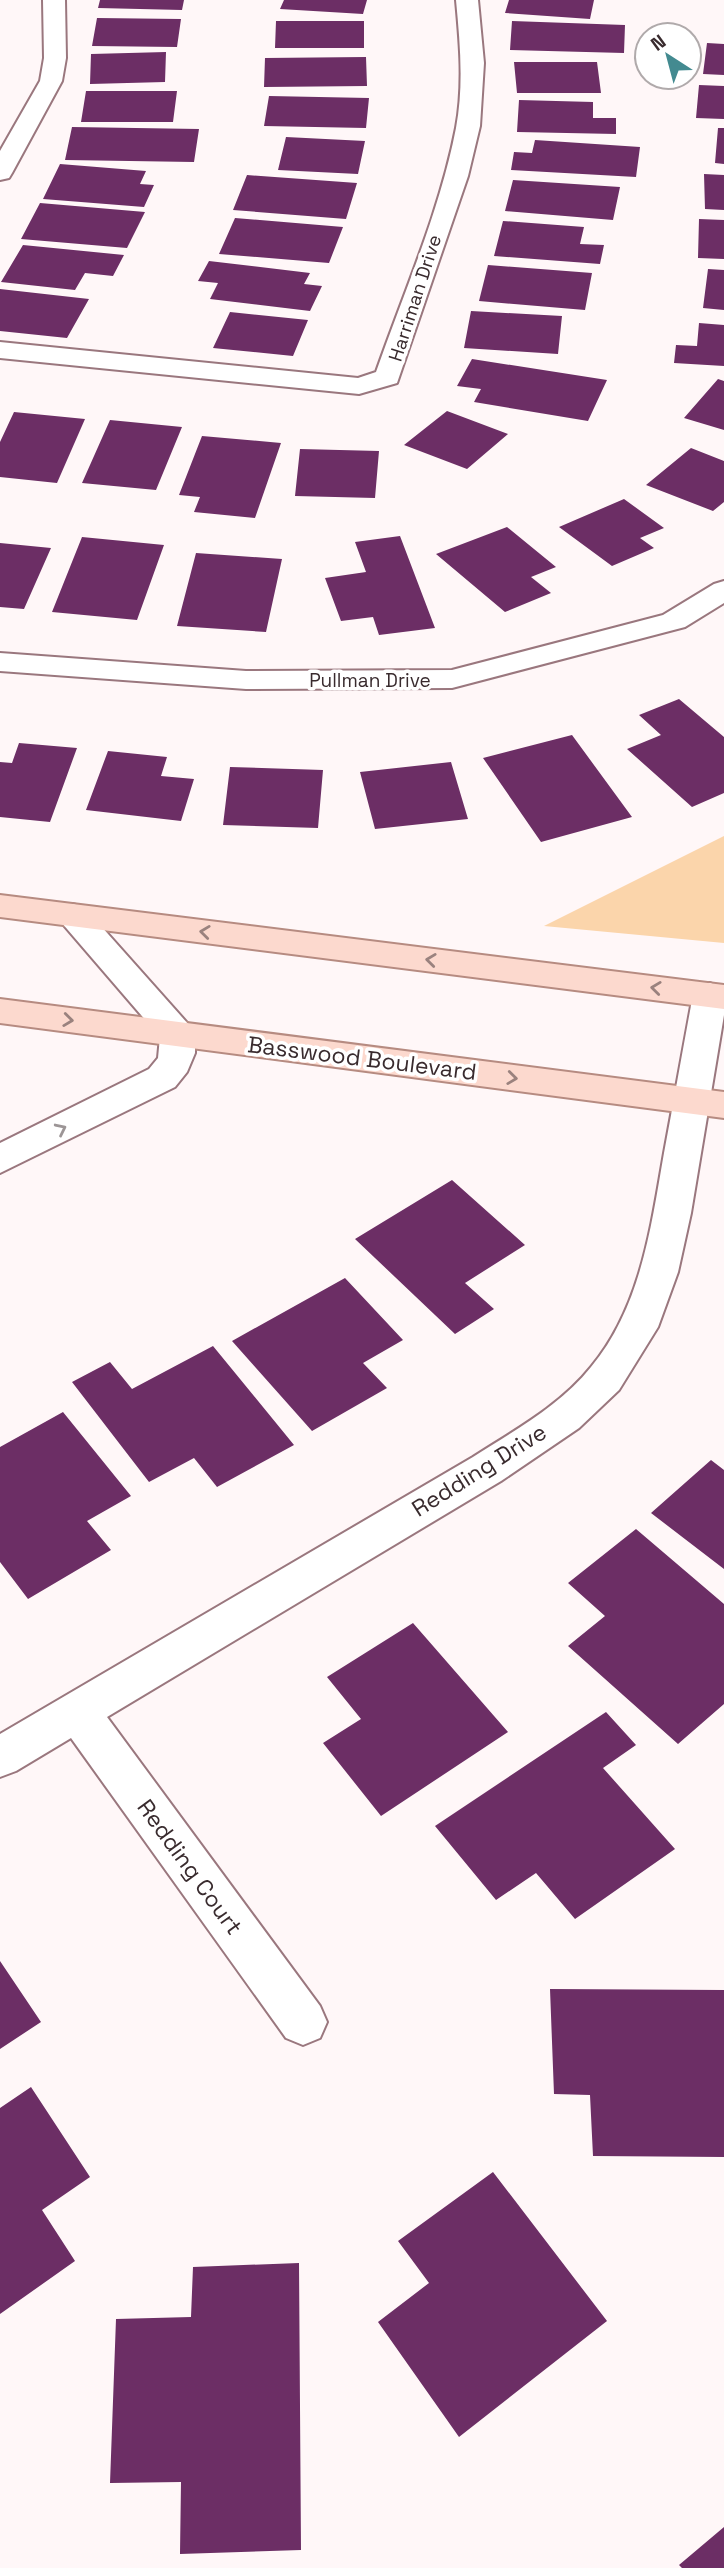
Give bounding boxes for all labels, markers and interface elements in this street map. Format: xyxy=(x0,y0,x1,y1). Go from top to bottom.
north arrow xyxy=(633,21,703,91)
text: N xyxy=(646,29,671,57)
street label: Harriman Drive xyxy=(383,232,447,364)
street label: Pullman Drive xyxy=(309,668,431,693)
one-way arrow xyxy=(199,924,211,939)
one-way arrow xyxy=(425,953,436,968)
one-way arrow xyxy=(650,981,662,996)
one-way arrow xyxy=(62,1012,74,1027)
street label: Basswood Boulevard xyxy=(246,1029,478,1087)
one-way arrow xyxy=(506,1070,518,1085)
one-way arrow xyxy=(54,1124,66,1138)
street label: Redding Drive xyxy=(406,1417,552,1523)
street label: Redding Court xyxy=(131,1793,249,1941)

